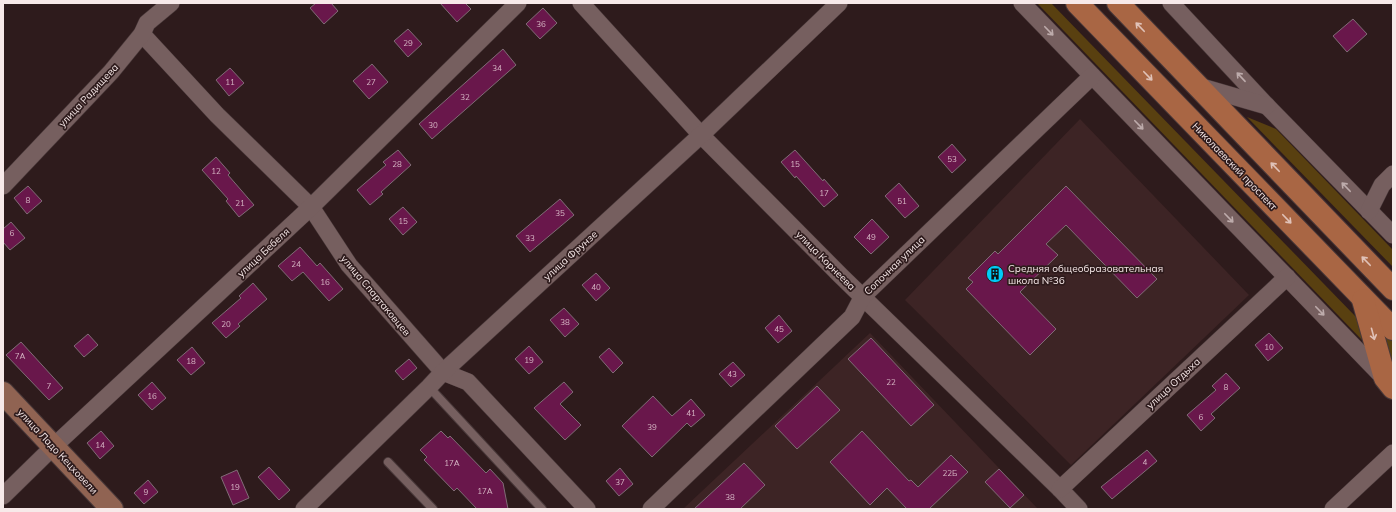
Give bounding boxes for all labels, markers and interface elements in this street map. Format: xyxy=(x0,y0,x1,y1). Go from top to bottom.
house number: 36 xyxy=(536,19,546,29)
one-way arrow xyxy=(1136,22,1145,32)
one-way arrow xyxy=(1044,26,1054,36)
house number: 29 xyxy=(403,38,413,48)
street label: улица Радищева xyxy=(56,61,121,130)
house number: 34 xyxy=(492,63,502,73)
one-way arrow xyxy=(1143,71,1153,81)
one-way arrow xyxy=(1236,72,1245,83)
house number: 11 xyxy=(225,77,235,87)
house number: 27 xyxy=(366,77,376,87)
house number: 32 xyxy=(460,92,470,102)
house number: 30 xyxy=(428,120,438,130)
one-way arrow xyxy=(1134,120,1144,130)
street label: Николаевский проспект xyxy=(1189,120,1280,213)
house number: 53 xyxy=(947,154,957,164)
house number: 28 xyxy=(392,159,402,169)
house number: 15 xyxy=(790,159,800,169)
one-way arrow xyxy=(1270,162,1280,172)
house number: 12 xyxy=(211,166,221,176)
one-way arrow xyxy=(1341,182,1351,192)
house number: 17 xyxy=(819,188,829,198)
house number: 8 xyxy=(26,195,31,205)
house number: 51 xyxy=(897,196,907,206)
house number: 21 xyxy=(235,198,245,208)
house number: 35 xyxy=(555,208,565,218)
one-way arrow xyxy=(1225,213,1234,223)
one-way arrow xyxy=(1283,214,1292,224)
house number: 15 xyxy=(398,216,408,226)
street label: улица Бебеля xyxy=(234,225,292,280)
street label: улица Фрунзе xyxy=(541,227,600,283)
house number: 6 xyxy=(10,228,15,238)
street label: улица Корнеева xyxy=(793,228,858,293)
house number: 49 xyxy=(866,232,876,242)
house number: 33 xyxy=(525,233,535,243)
street label: Сопочная улица xyxy=(861,233,927,298)
street label: улица Спартаковцев xyxy=(338,252,413,339)
one-way arrow xyxy=(1361,256,1371,266)
house number: 24 xyxy=(291,259,301,269)
place label: Средняя общеобразовательная школа №36 xyxy=(1008,262,1163,287)
building icon: Средняя общеобразовательная школа №36 xyxy=(985,264,1005,284)
house number: 16 xyxy=(320,277,330,287)
house number: 40 xyxy=(591,282,601,292)
one-way arrow xyxy=(1315,306,1325,316)
house number: 38 xyxy=(560,317,570,327)
house number: 20 xyxy=(221,319,231,329)
house number: 45 xyxy=(774,324,784,334)
one-way arrow xyxy=(1370,328,1377,341)
house number: 10 xyxy=(1264,342,1274,352)
house number: 7А xyxy=(15,351,25,361)
house number: 19 xyxy=(524,355,534,365)
street label: улица Отдыха xyxy=(1144,355,1203,412)
house number: 18 xyxy=(186,356,196,366)
house number: 43 xyxy=(727,369,737,379)
house number: 22 xyxy=(886,377,896,387)
house number: 7 xyxy=(47,381,52,391)
house number: 8 xyxy=(1224,382,1229,392)
house number: 16 xyxy=(147,391,157,401)
street label: улица Ладо Кецховели xyxy=(15,406,101,497)
house number: 41 xyxy=(686,408,696,418)
house number: 6 xyxy=(1199,412,1204,422)
house number: 39 xyxy=(647,422,657,432)
house number: 14 xyxy=(95,440,105,450)
house number: 4 xyxy=(1143,457,1148,467)
house number: 17А xyxy=(444,458,460,468)
house number: 22Б xyxy=(942,468,958,478)
house number: 37 xyxy=(615,477,625,487)
house number: 19 xyxy=(230,482,240,492)
house number: 17А xyxy=(477,486,493,496)
house number: 9 xyxy=(144,487,149,497)
house number: 38 xyxy=(725,492,735,502)

